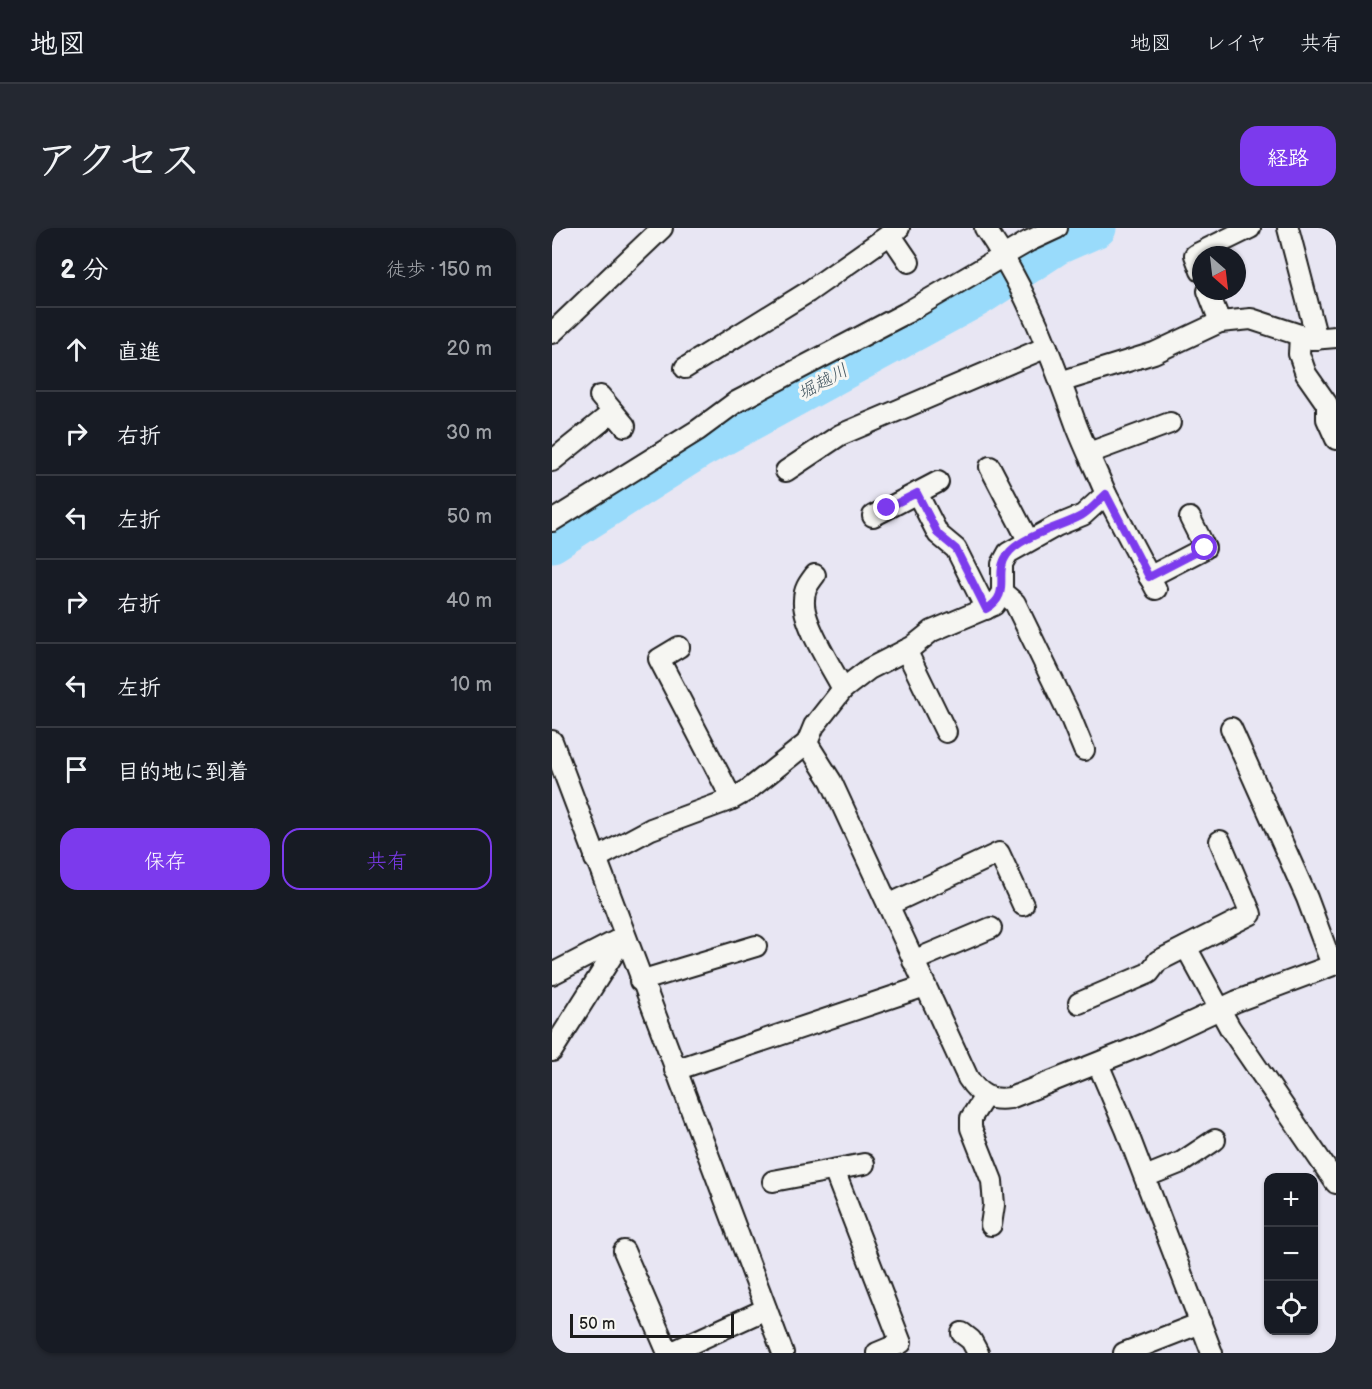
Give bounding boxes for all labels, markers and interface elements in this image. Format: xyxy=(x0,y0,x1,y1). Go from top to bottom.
text: 地図 xyxy=(30,28,86,61)
text: 地図 xyxy=(1130,31,1172,56)
text: レイヤ xyxy=(1205,31,1267,56)
text: 共有 xyxy=(1300,31,1342,56)
button: 経路 xyxy=(1240,126,1336,186)
text: アクセス xyxy=(36,136,201,187)
north arrow xyxy=(1192,246,1246,300)
text: 2 分 xyxy=(60,255,109,286)
text: 徒歩 · 150 m xyxy=(386,258,492,282)
icon: ahead xyxy=(60,333,93,366)
text: 20 m xyxy=(447,337,492,361)
text: 直進 xyxy=(117,339,161,366)
water label: 堀越川 xyxy=(794,360,852,404)
icon: right xyxy=(60,417,93,450)
text: 30 m xyxy=(446,421,492,445)
text: 右折 xyxy=(117,423,161,450)
route end xyxy=(873,494,899,520)
icon: left xyxy=(60,501,93,534)
text: 50 m xyxy=(447,505,492,529)
text: 左折 xyxy=(117,507,161,534)
route start xyxy=(1191,534,1217,560)
icon: right xyxy=(60,585,93,618)
text: 40 m xyxy=(446,589,492,613)
text: 右折 xyxy=(117,591,161,618)
icon: left xyxy=(60,669,93,702)
text: 10 m xyxy=(451,673,492,697)
text: 左折 xyxy=(117,675,161,702)
icon: arrive xyxy=(60,753,93,786)
text: 目的地に到着 xyxy=(117,759,249,786)
button: 保存 xyxy=(60,828,270,890)
button: 共有 xyxy=(282,828,492,890)
map controls xyxy=(1264,1173,1318,1335)
button: + xyxy=(1264,1173,1318,1227)
button: − xyxy=(1264,1227,1318,1281)
button: locate xyxy=(1264,1281,1318,1335)
scale bar xyxy=(570,1311,734,1338)
text: 50 m xyxy=(579,1315,615,1334)

